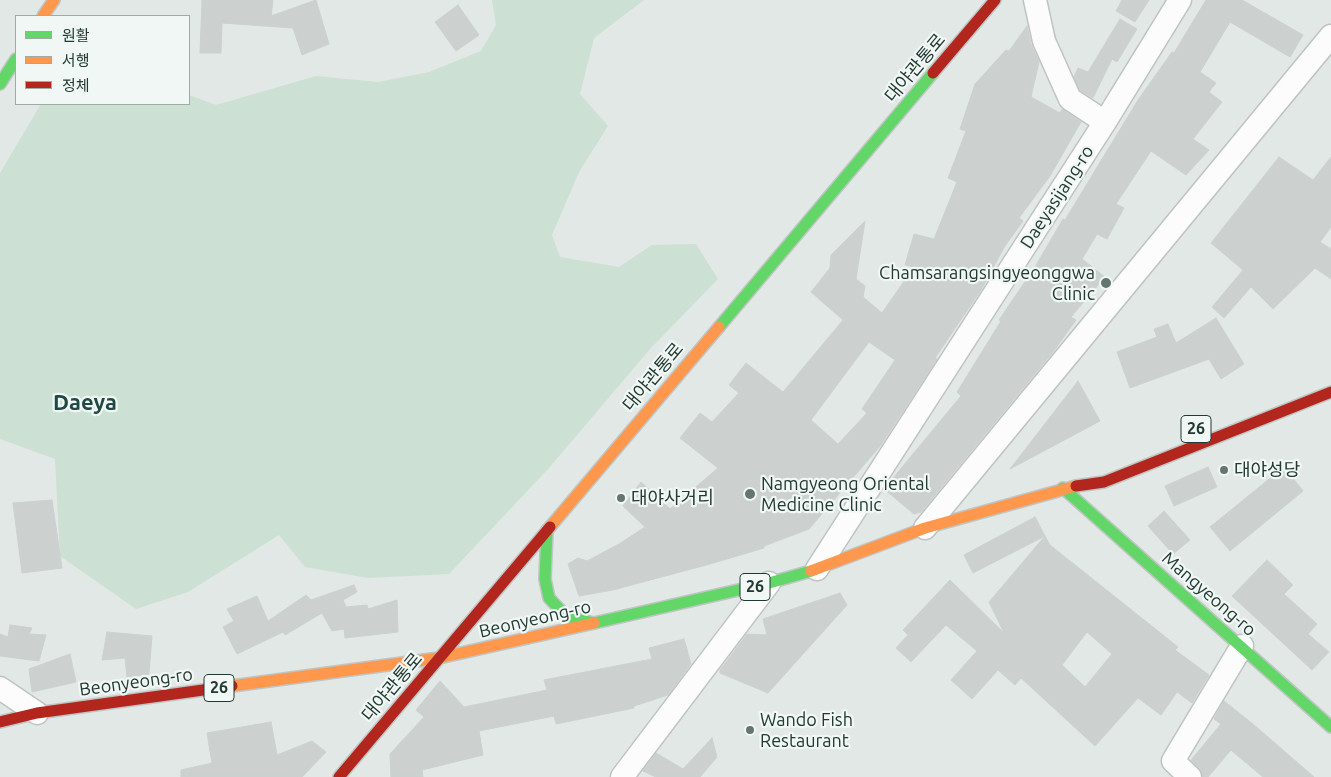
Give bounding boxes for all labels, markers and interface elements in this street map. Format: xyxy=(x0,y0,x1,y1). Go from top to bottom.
legend xyxy=(15,15,190,105)
text: 원활 xyxy=(62,27,90,44)
street label: 대야관통로 xyxy=(880,29,950,107)
text: 서행 xyxy=(62,52,90,69)
text: 정체 xyxy=(62,77,90,94)
street label: Daeyasijang-ro xyxy=(1016,141,1098,253)
place label: Chamsarangsingyeonggwa Clinic xyxy=(879,262,1095,304)
marker: Chamsarangsingyeonggwa Clinic xyxy=(1099,276,1113,290)
street label: 대야관통로 xyxy=(618,338,688,416)
district label: Daeya xyxy=(53,390,117,416)
road number: 26 xyxy=(1181,416,1211,442)
place label: 대야성당 xyxy=(1234,459,1300,481)
marker: 대야성당 xyxy=(1218,464,1230,476)
place label: Namgyeong Oriental Medicine Clinic xyxy=(761,473,929,516)
place label: 대야사거리 xyxy=(631,487,714,509)
marker: Namgyeong Oriental Medicine Clinic xyxy=(743,487,757,501)
marker: 대야사거리 xyxy=(615,492,627,504)
street label: Mangyeong-ro xyxy=(1157,547,1261,641)
road number: 26 xyxy=(740,574,770,600)
street label: Beonyeong-ro xyxy=(477,596,593,642)
street label: 대야관통로 xyxy=(357,648,427,726)
street label: Beonyeong-ro xyxy=(78,663,194,701)
road number: 26 xyxy=(204,674,234,701)
place label: Wando Fish Restaurant xyxy=(760,709,853,752)
marker: Wando Fish Restaurant xyxy=(744,724,756,736)

